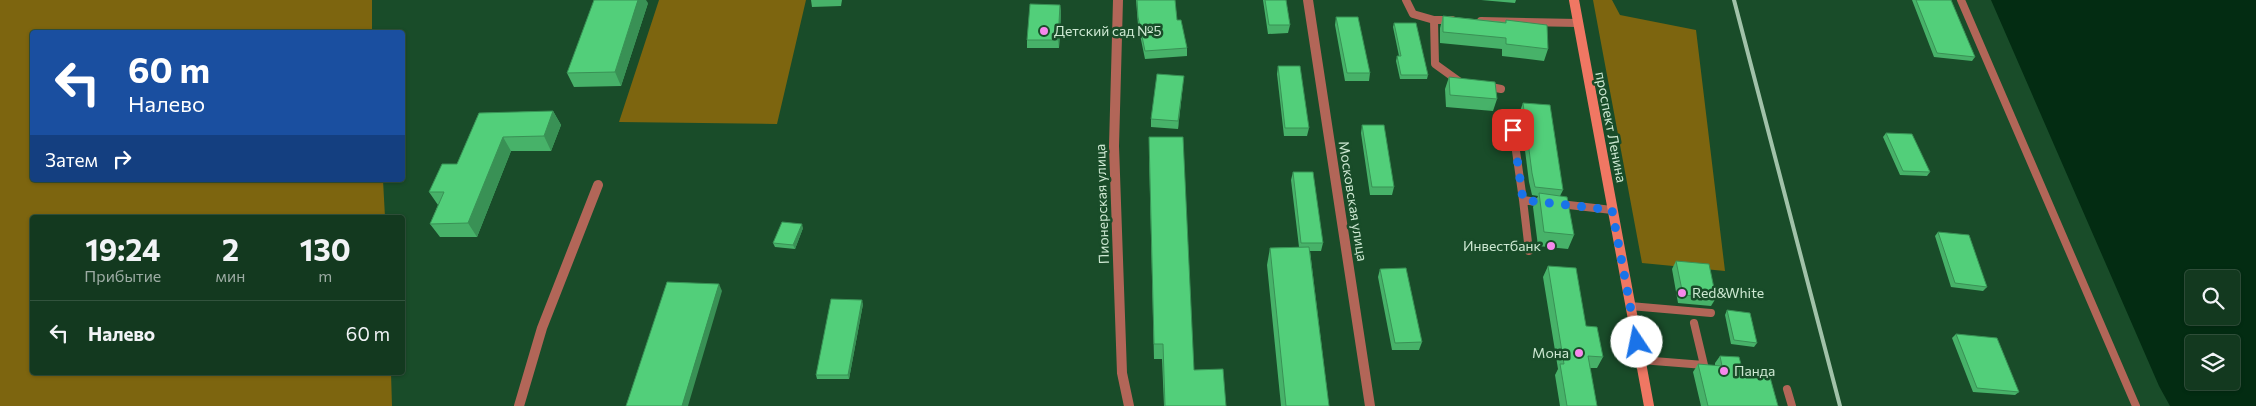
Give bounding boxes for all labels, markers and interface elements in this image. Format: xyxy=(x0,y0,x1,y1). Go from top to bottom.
place label: Детский сад №5 xyxy=(1054,22,1162,39)
marker: Детский сад №5 xyxy=(1038,25,1050,37)
text: 60 m xyxy=(128,47,210,90)
icon: left xyxy=(45,50,110,115)
street label: проспект Ленина xyxy=(1592,70,1631,184)
text: Налево xyxy=(128,90,205,117)
pin xyxy=(1492,109,1534,151)
icon: arrive xyxy=(1499,116,1527,144)
street label: Московская улица xyxy=(1336,140,1371,262)
street label: Пионерская улица xyxy=(1091,144,1112,264)
icon: right xyxy=(108,145,136,173)
text: Затем xyxy=(45,148,98,171)
text: 19:24 xyxy=(85,230,160,267)
text: 2 xyxy=(222,230,239,267)
text: 130 xyxy=(300,230,351,267)
place label: Инвестбанк xyxy=(1463,237,1541,254)
marker: Инвестбанк xyxy=(1545,240,1557,252)
text: Прибытие xyxy=(84,266,161,285)
text: мин xyxy=(216,266,245,285)
text: m xyxy=(318,266,332,285)
map controls xyxy=(2185,270,2240,390)
button: search xyxy=(2185,270,2240,325)
place label: Red&White xyxy=(1692,284,1764,301)
marker: Red&White xyxy=(1676,287,1688,299)
position arrow xyxy=(1610,315,1662,367)
icon: left xyxy=(45,319,73,347)
text: Налево xyxy=(88,322,155,345)
text: 60 m xyxy=(346,322,390,345)
button: layers xyxy=(2185,335,2240,390)
place label: Мона xyxy=(1532,344,1569,361)
marker: Мона xyxy=(1573,347,1585,359)
place label: Панда xyxy=(1734,362,1775,379)
marker: Панда xyxy=(1718,365,1730,377)

